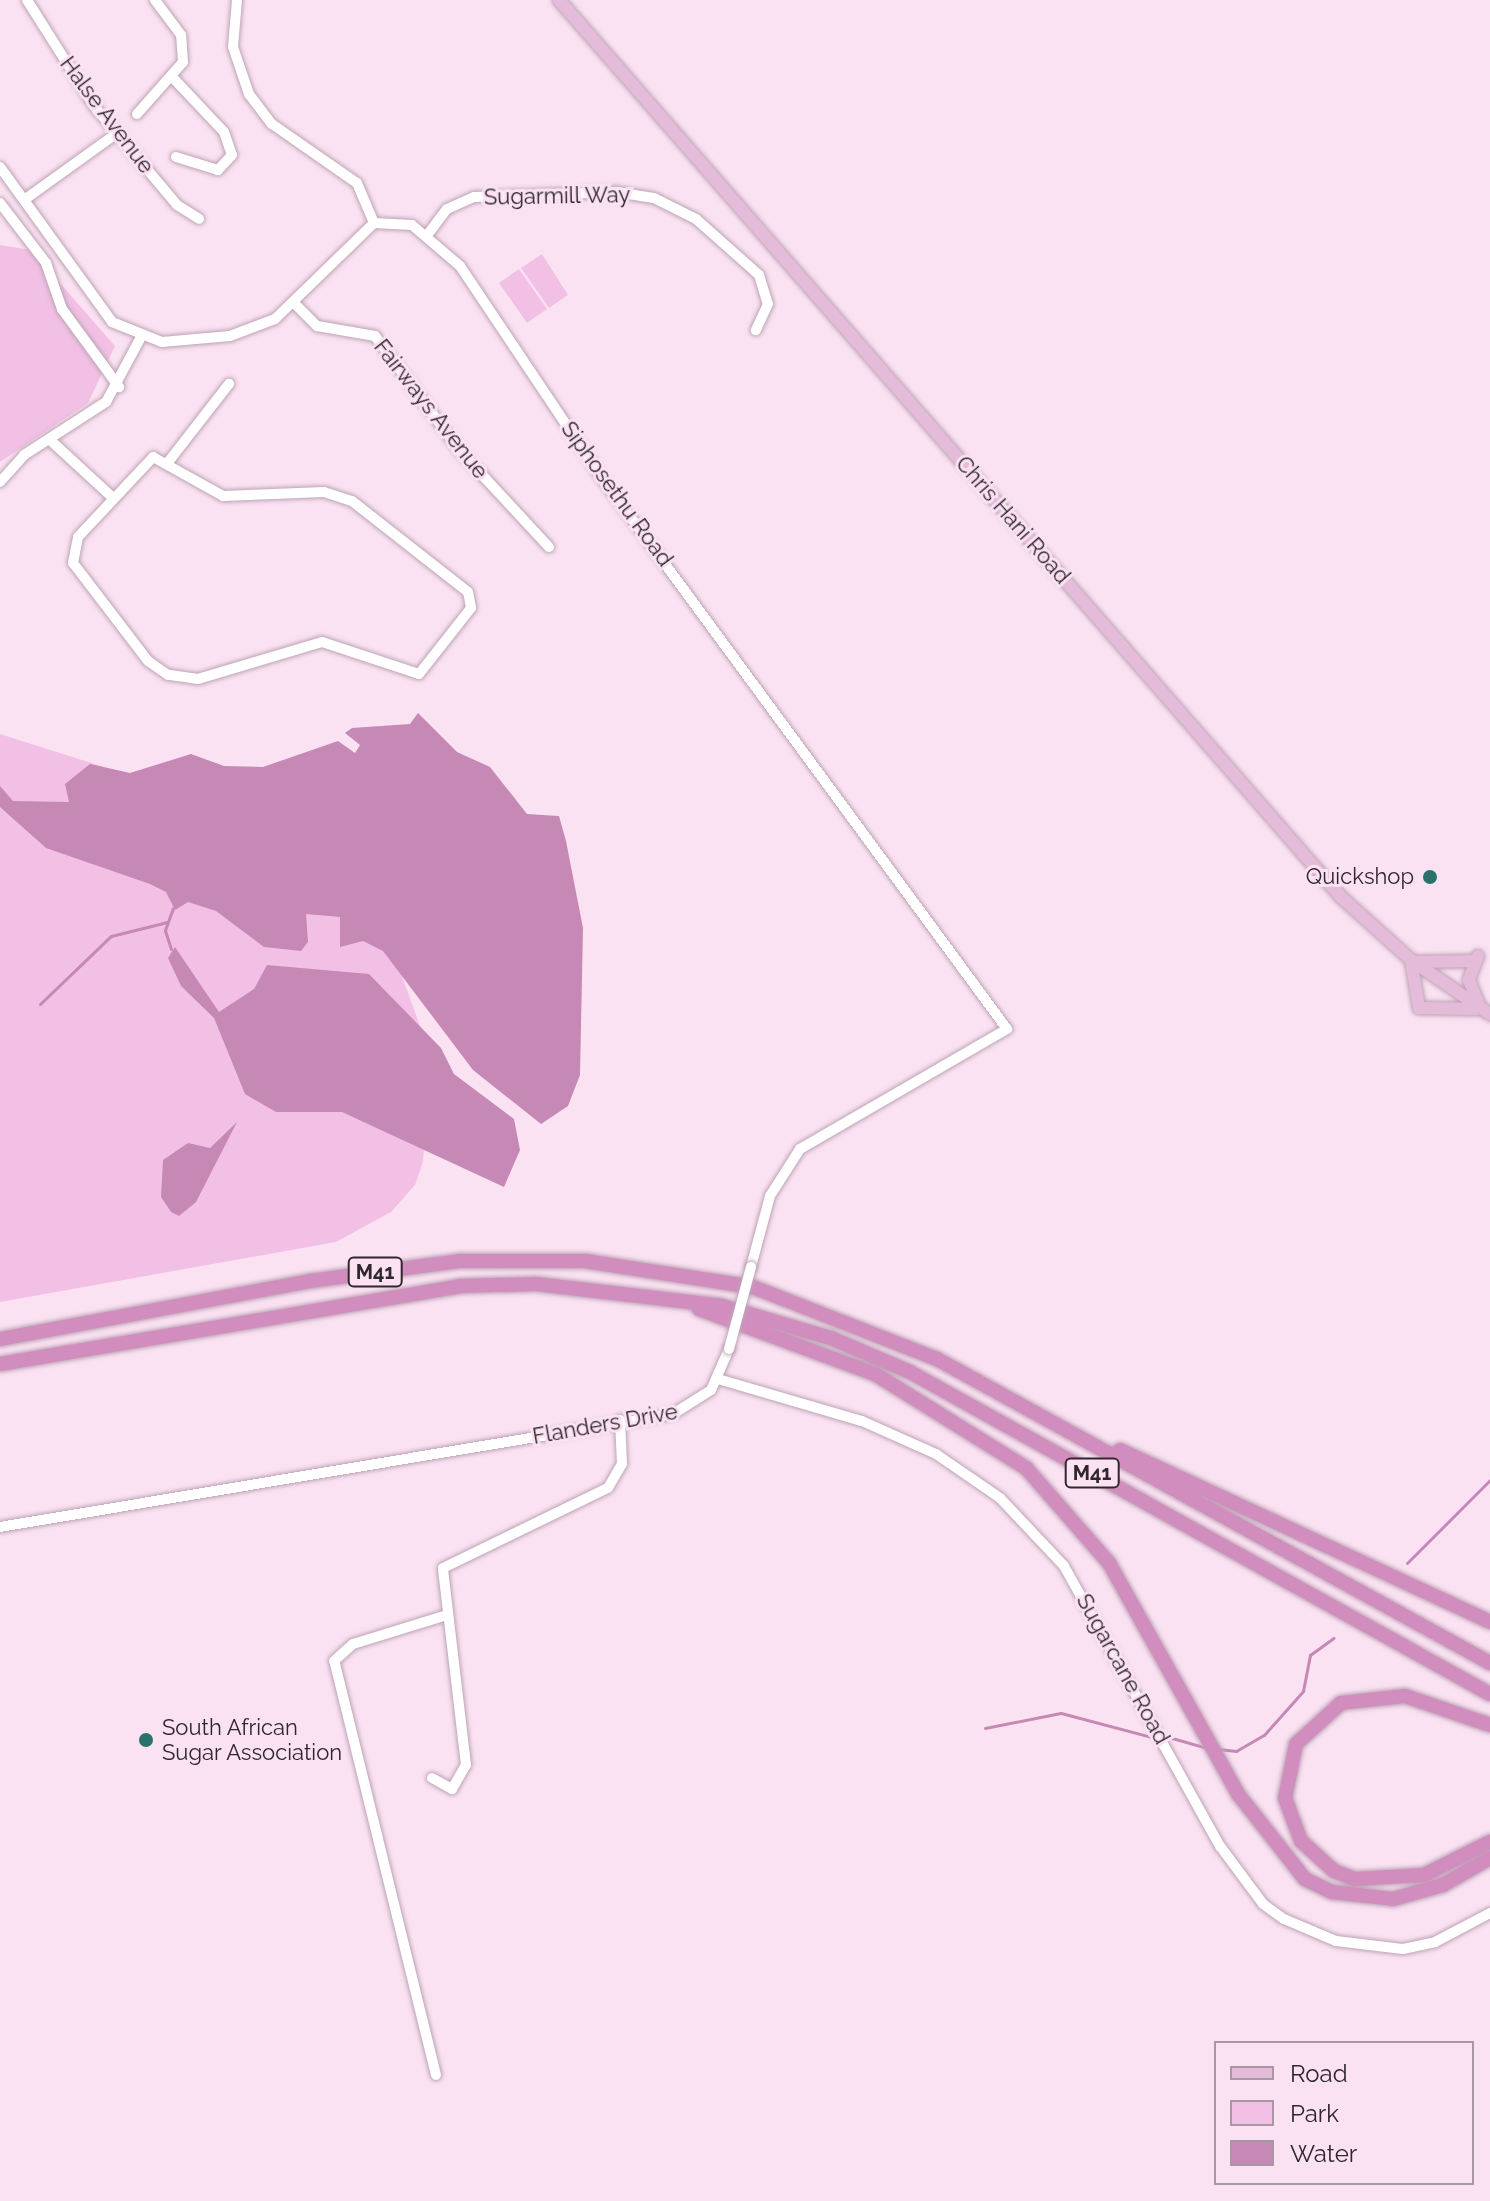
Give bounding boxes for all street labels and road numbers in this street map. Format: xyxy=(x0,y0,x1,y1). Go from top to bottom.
street label: Halse Avenue xyxy=(54,51,160,179)
street label: Sugarmill Way xyxy=(483,182,631,210)
street label: Fairways Avenue xyxy=(368,334,494,484)
street label: Siphosethu Road xyxy=(556,416,678,572)
street label: Chris Hani Road xyxy=(950,451,1076,589)
road number: M41 xyxy=(347,1256,403,1288)
street label: Flanders Drive xyxy=(530,1398,680,1450)
road number: M41 xyxy=(1064,1457,1120,1489)
street label: Sugarcane Road xyxy=(1071,1589,1175,1749)

